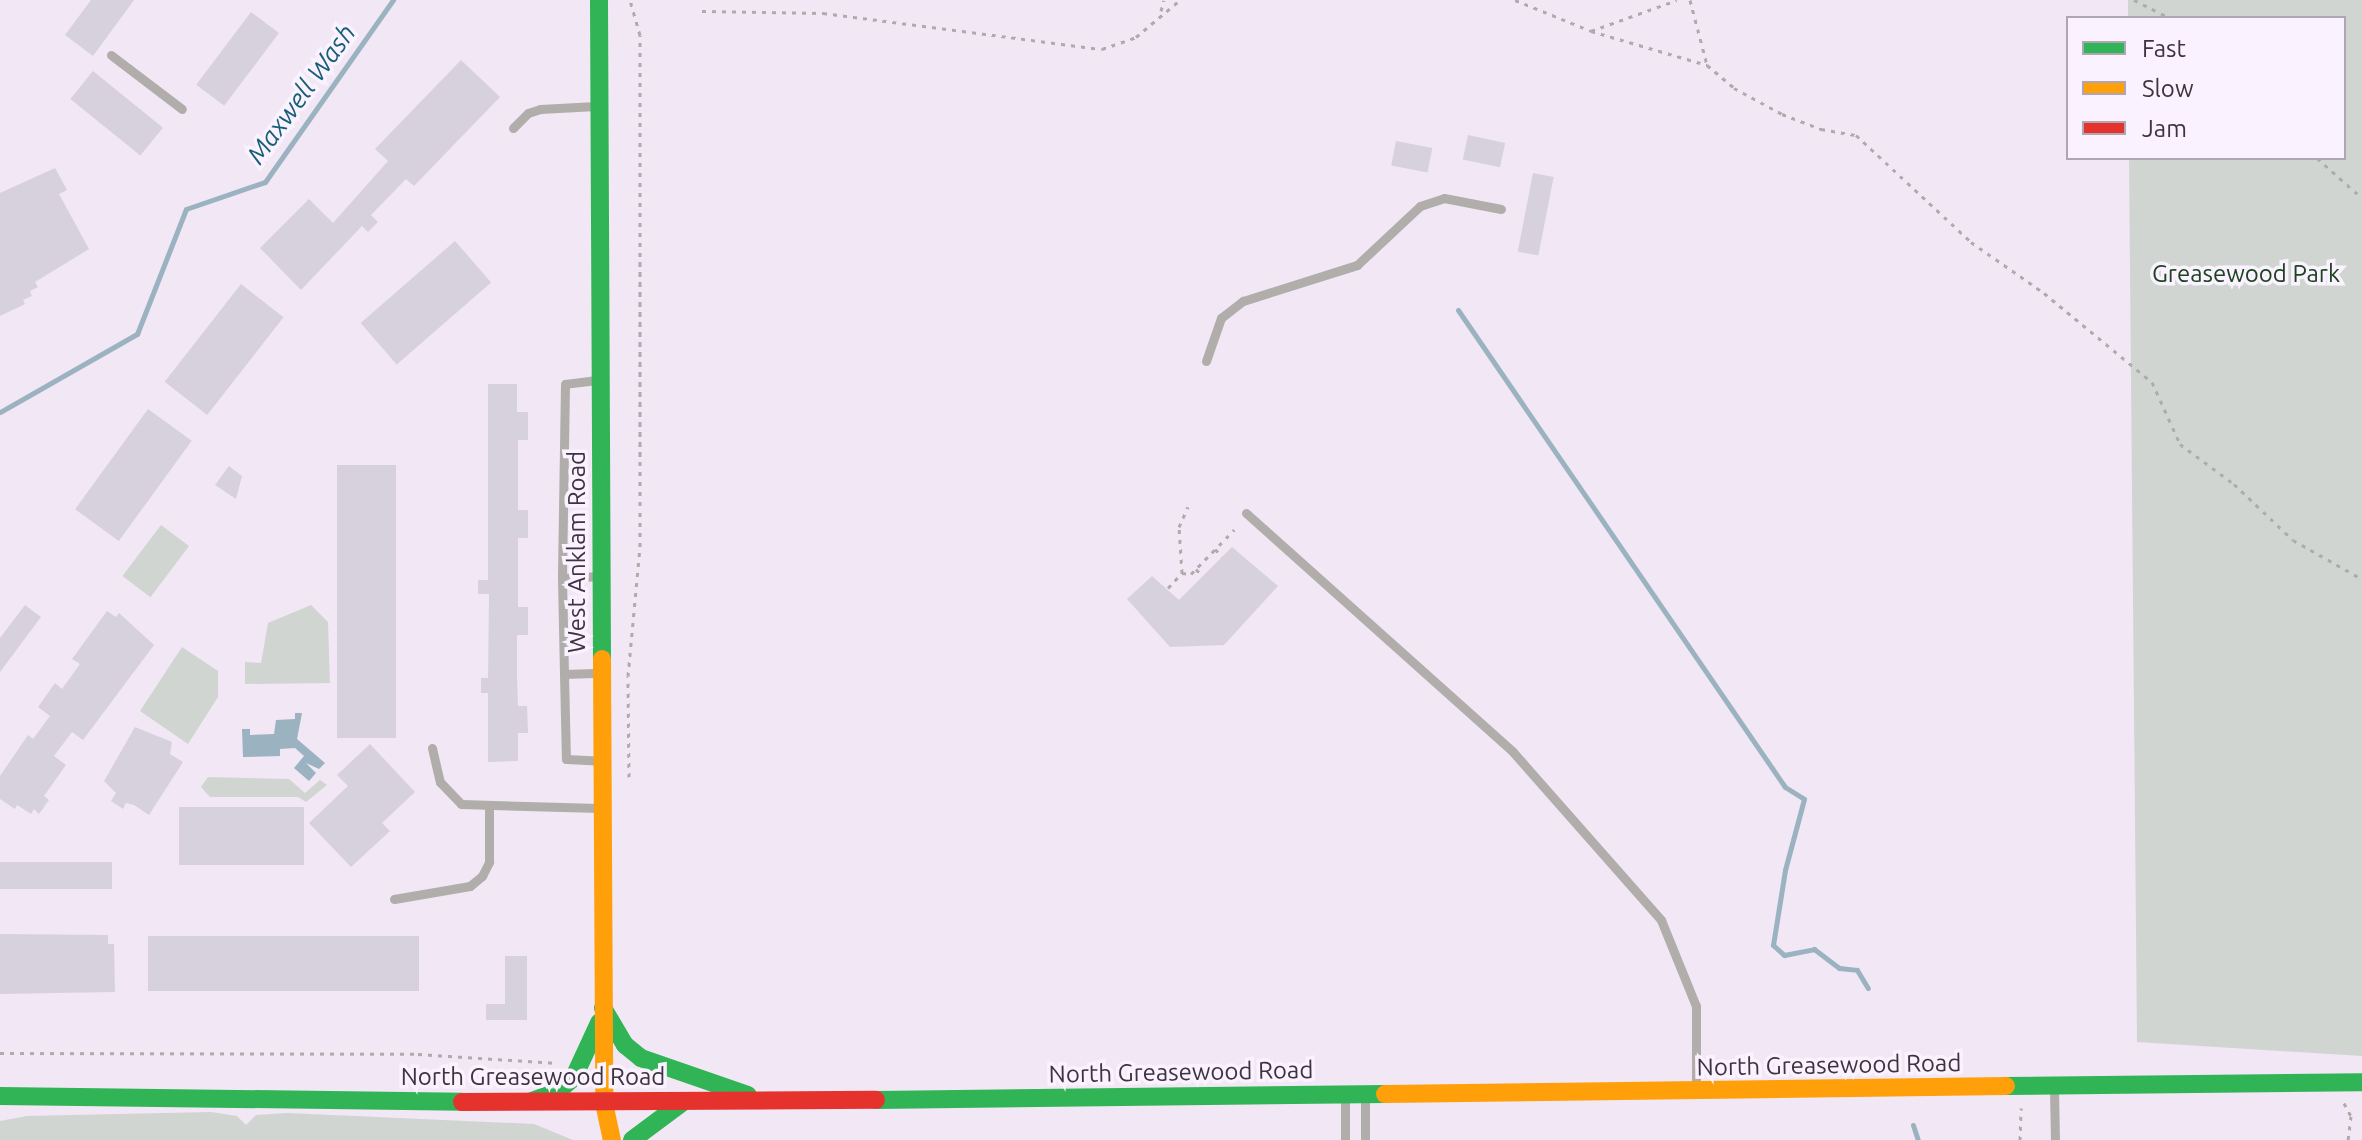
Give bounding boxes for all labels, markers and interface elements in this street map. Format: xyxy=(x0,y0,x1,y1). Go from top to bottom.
legend xyxy=(2066,16,2346,160)
water label: Maxwell Wash xyxy=(240,18,362,170)
text: Fast xyxy=(2142,35,2186,62)
text: Slow xyxy=(2142,75,2194,102)
text: Jam xyxy=(2142,115,2187,142)
park label: Greasewood Park xyxy=(2152,260,2340,288)
street label: West Anklam Road xyxy=(563,451,591,653)
street label: North Greasewood Road xyxy=(1696,1048,1962,1082)
street label: North Greasewood Road xyxy=(1048,1055,1314,1089)
street label: North Greasewood Road xyxy=(401,1063,665,1091)

